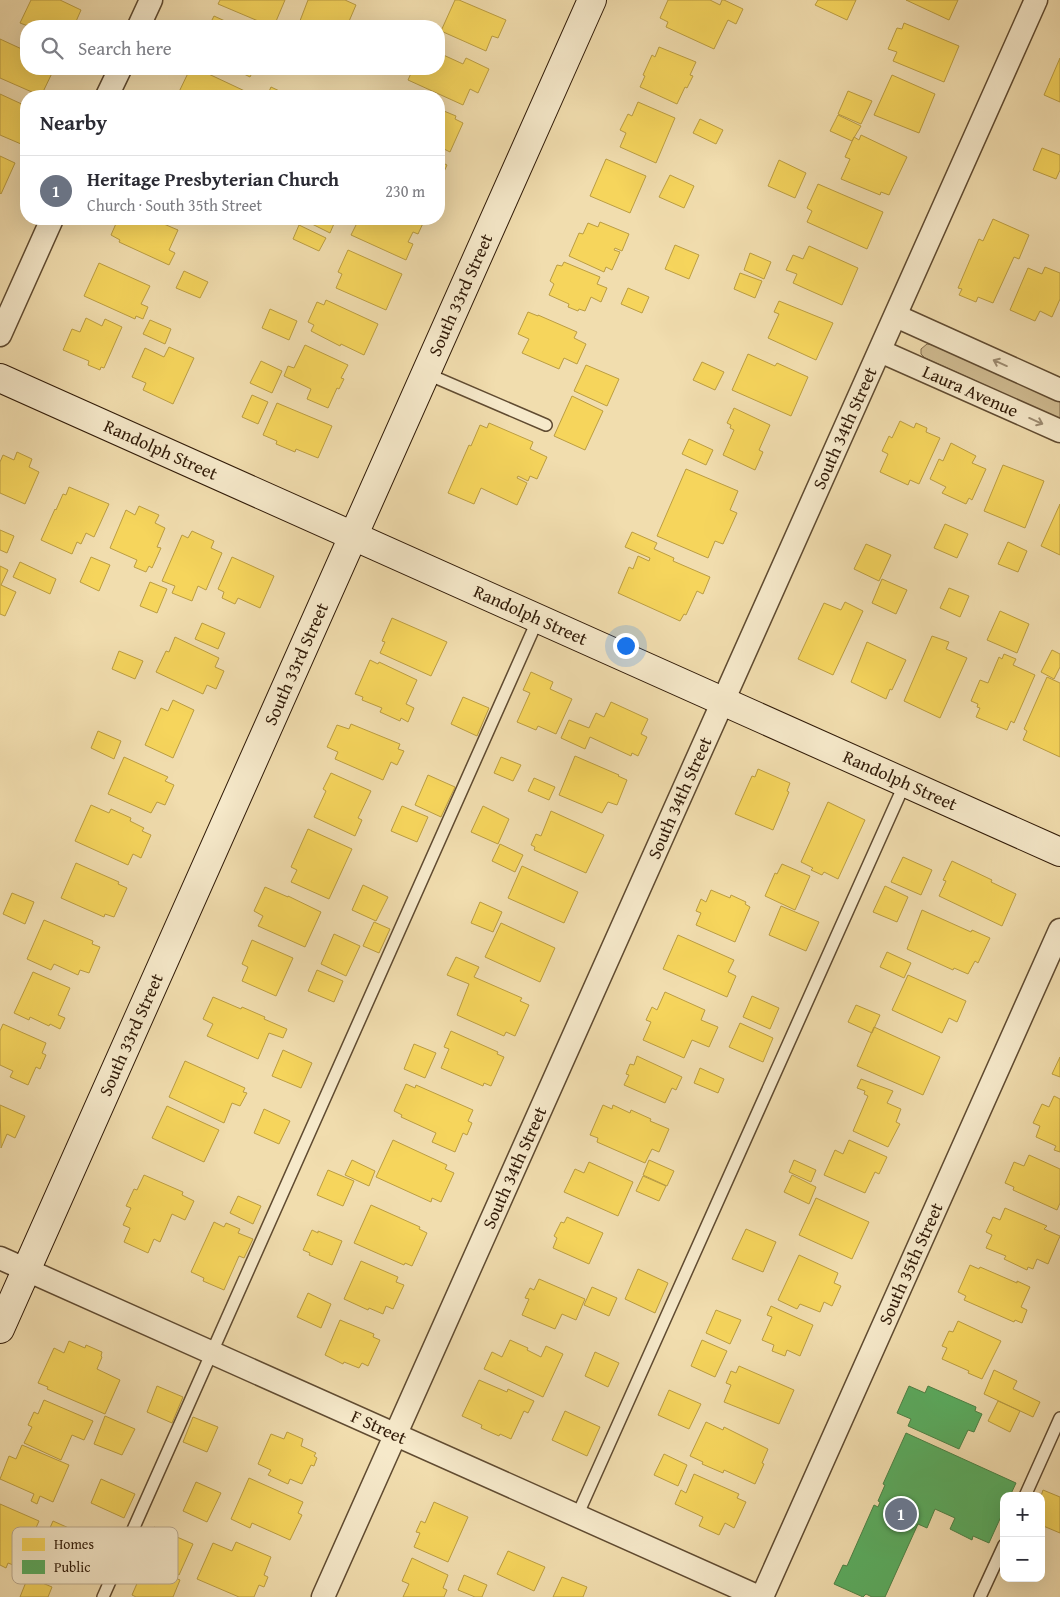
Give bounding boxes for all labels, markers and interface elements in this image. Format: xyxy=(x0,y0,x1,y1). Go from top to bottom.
search box xyxy=(20,20,445,75)
icon: search xyxy=(38,34,66,62)
text: Search here xyxy=(78,34,172,62)
text: Nearby xyxy=(40,107,107,138)
text: Heritage Presbyterian Church xyxy=(87,165,339,193)
text: 1 xyxy=(52,179,60,203)
text: 230 m xyxy=(385,179,425,203)
text: Church · South 35th Street xyxy=(87,193,262,217)
street label: South 33rd Street xyxy=(421,228,500,360)
one-way arrow xyxy=(993,357,1008,367)
street label: Laura Avenue xyxy=(919,358,1023,424)
street label: South 34th Street xyxy=(805,362,884,494)
street label: Randolph Street xyxy=(100,412,223,487)
one-way arrow xyxy=(1028,416,1043,426)
street label: Randolph Street xyxy=(469,577,592,652)
street label: South 33rd Street xyxy=(257,597,335,730)
your location xyxy=(613,633,639,659)
street label: South 34th Street xyxy=(640,732,719,863)
street label: Randolph Street xyxy=(839,743,962,818)
street label: South 33rd Street xyxy=(91,968,170,1100)
street label: South 34th Street xyxy=(475,1101,554,1233)
street label: South 35th Street xyxy=(871,1197,950,1329)
street label: F Street xyxy=(347,1403,412,1451)
map controls xyxy=(1000,1492,1045,1582)
button: + xyxy=(1000,1492,1045,1537)
pin: 1 xyxy=(885,1495,917,1533)
legend xyxy=(12,1527,178,1584)
text: Homes xyxy=(54,1534,94,1554)
button: − xyxy=(1000,1537,1045,1582)
text: Public xyxy=(54,1557,90,1577)

